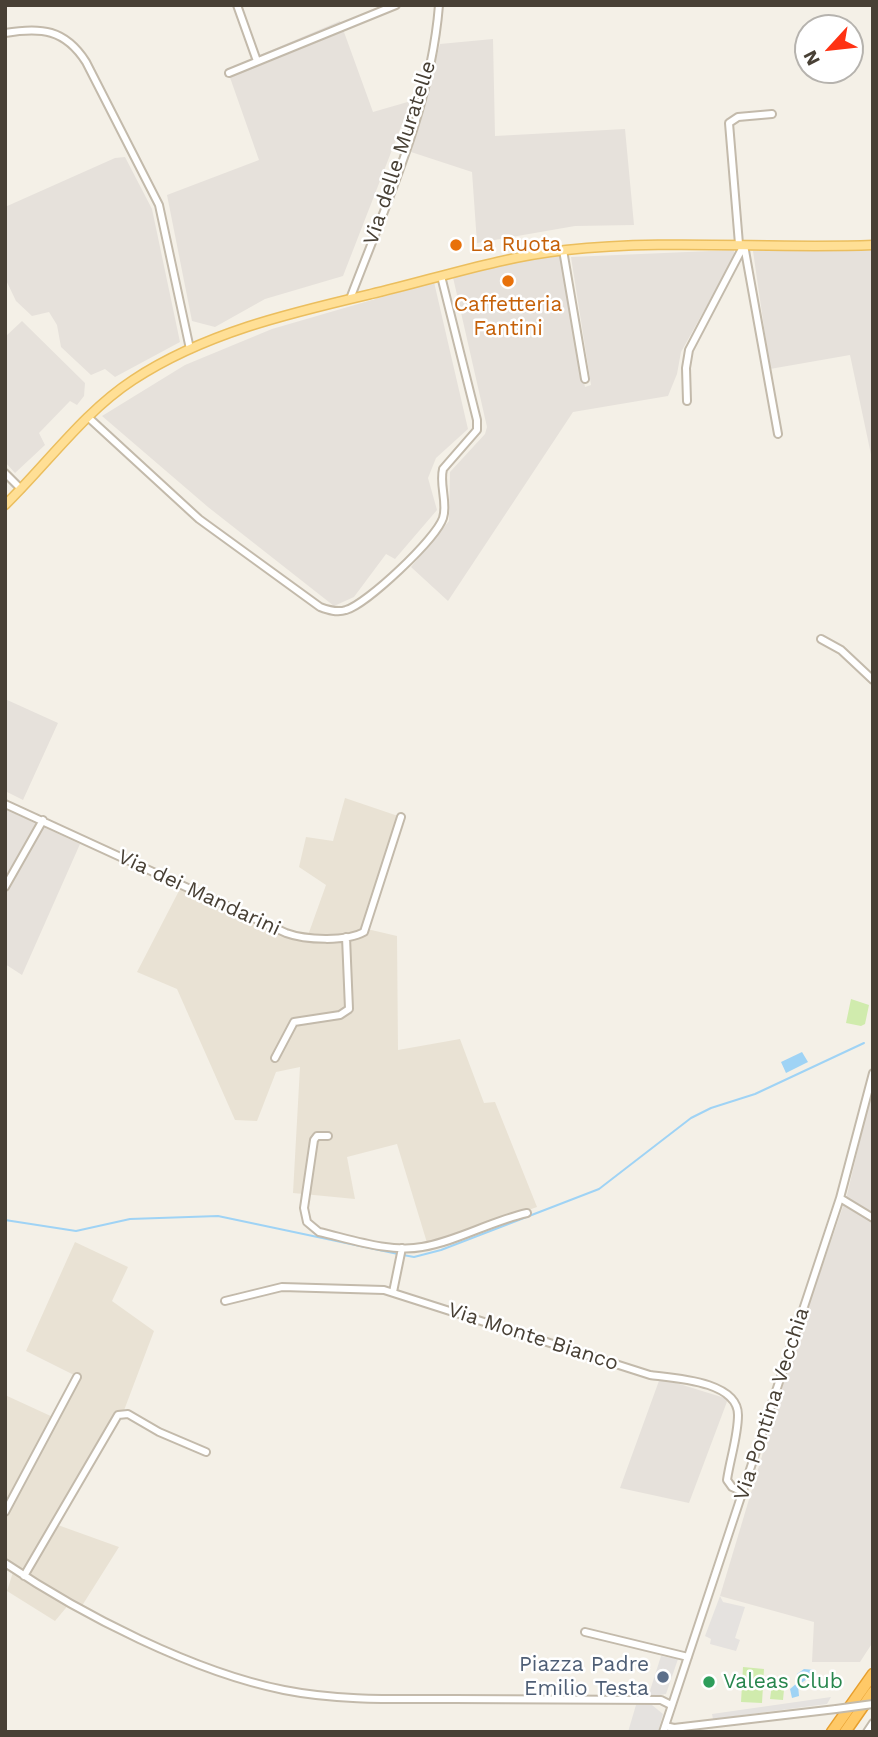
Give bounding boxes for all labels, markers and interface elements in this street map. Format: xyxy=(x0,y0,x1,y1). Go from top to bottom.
north arrow xyxy=(794,14,864,84)
text: N xyxy=(798,46,825,69)
street label: Via delle Muratelle xyxy=(358,58,442,248)
place label: La Ruota xyxy=(470,232,561,258)
marker: La Ruota xyxy=(448,237,464,253)
marker: Caffetteria Fantini xyxy=(500,273,516,289)
place label: Caffetteria Fantini xyxy=(454,292,562,342)
street label: Via dei Mandarini xyxy=(114,844,284,942)
street label: Via Monte Bianco xyxy=(444,1298,622,1376)
street label: Via Pontina Vecchia xyxy=(729,1304,815,1504)
place label: Piazza Padre Emilio Testa xyxy=(519,1652,649,1702)
marker: Piazza Padre Emilio Testa xyxy=(655,1669,671,1685)
place label: Valeas Club xyxy=(723,1669,843,1695)
marker: Valeas Club xyxy=(701,1674,717,1690)

